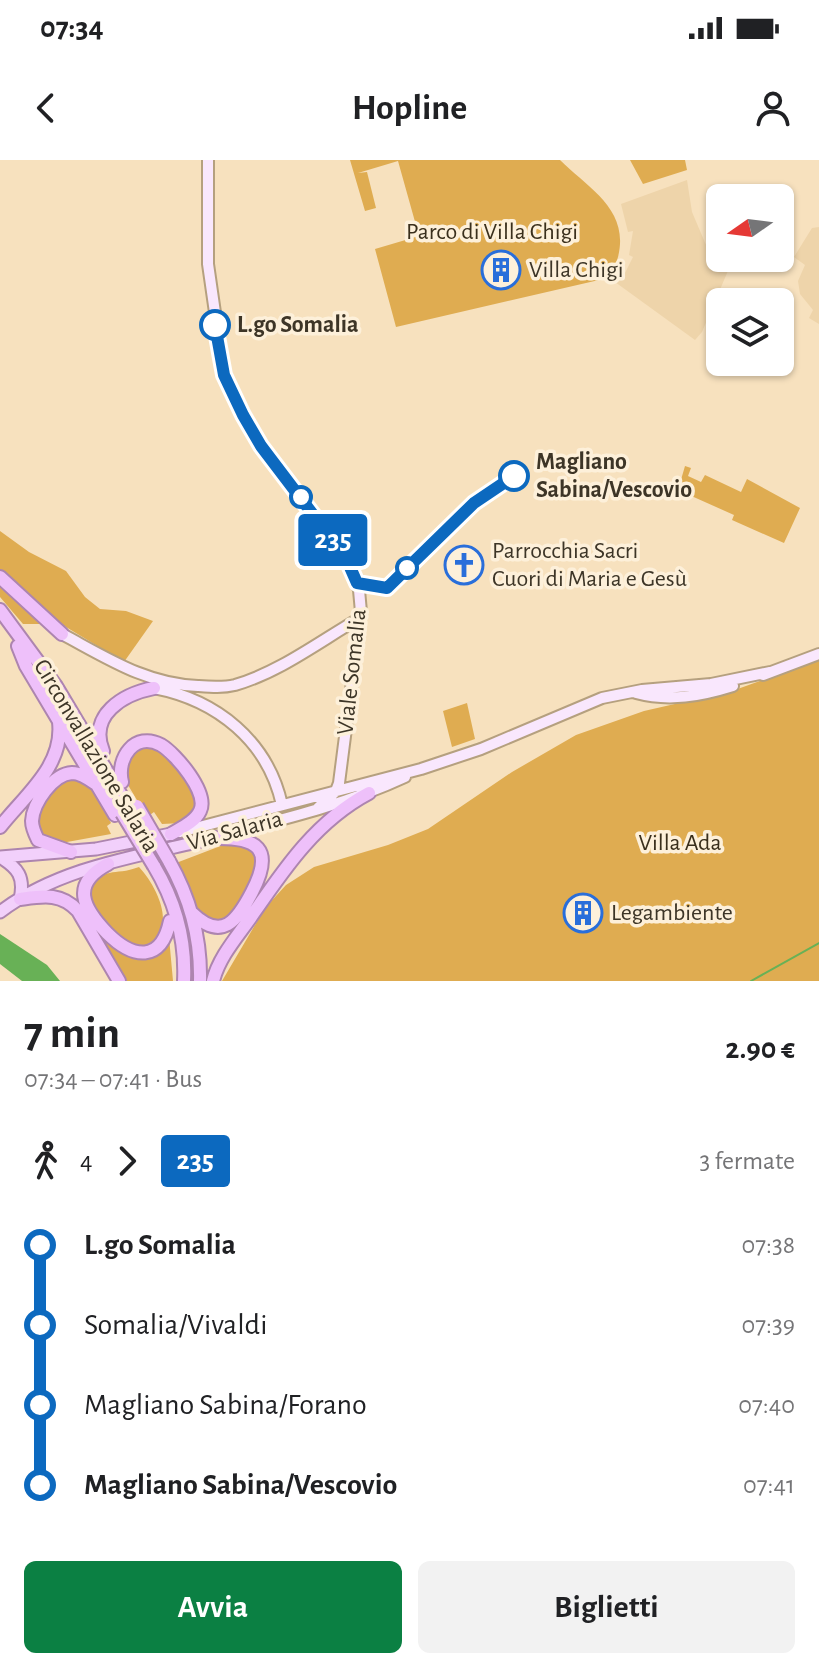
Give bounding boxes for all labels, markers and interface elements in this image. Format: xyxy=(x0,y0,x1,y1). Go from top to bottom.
text: 07:34 xyxy=(40,13,103,43)
icon: back xyxy=(24,86,68,130)
icon: person xyxy=(751,86,795,130)
text: Hopline xyxy=(352,90,467,126)
north arrow xyxy=(706,184,794,272)
map controls xyxy=(706,184,794,376)
park label: Parco di Villa Chigi xyxy=(406,220,578,244)
building icon: Villa Chigi xyxy=(480,249,522,291)
place label: Villa Chigi xyxy=(529,258,624,282)
button: layers xyxy=(706,288,794,376)
marker: L.go Somalia xyxy=(200,310,230,340)
place label: L.go Somalia xyxy=(237,313,359,337)
place label: Magliano Sabina/Vescovio xyxy=(536,450,692,502)
marker: Magliano Sabina/Vescovio xyxy=(499,461,529,491)
unlabelled marker xyxy=(290,486,312,508)
line badge: 235 xyxy=(287,514,379,566)
text: 235 xyxy=(314,526,352,554)
place label: Parrocchia Sacri Cuori di Maria e Gesù xyxy=(492,539,687,591)
church icon: Parrocchia Sacri Cuori di Maria e Gesù xyxy=(443,544,485,586)
unlabelled marker xyxy=(396,557,418,579)
street label: Viale Somalia xyxy=(333,608,371,736)
street label: Circonvallazione Salaria xyxy=(29,655,163,857)
street label: Via Salaria xyxy=(185,807,285,855)
park label: Villa Ada xyxy=(638,831,722,855)
building icon: Legambiente xyxy=(562,892,604,934)
place label: Legambiente xyxy=(611,901,733,925)
text: 7 min xyxy=(24,1012,120,1056)
text: 2.90 € xyxy=(725,1034,795,1064)
text: 07:34 – 07:41 · Bus xyxy=(24,1066,202,1092)
icon: walk xyxy=(24,1139,68,1183)
icon: forward xyxy=(105,1139,149,1183)
text: 235 xyxy=(177,1147,214,1175)
text: 4 xyxy=(80,1148,93,1174)
text: 3 fermate xyxy=(699,1148,795,1174)
text: L.go Somalia xyxy=(84,1230,236,1260)
text: 07:38 xyxy=(741,1232,795,1258)
text: Somalia/Vivaldi xyxy=(84,1310,267,1340)
text: 07:39 xyxy=(742,1312,795,1338)
text: Magliano Sabina/Forano xyxy=(84,1390,367,1420)
text: 07:40 xyxy=(738,1392,795,1418)
text: Magliano Sabina/Vescovio xyxy=(84,1470,397,1500)
text: 07:41 xyxy=(743,1472,795,1498)
button: Avvia xyxy=(24,1561,402,1653)
button: Biglietti xyxy=(418,1561,795,1653)

